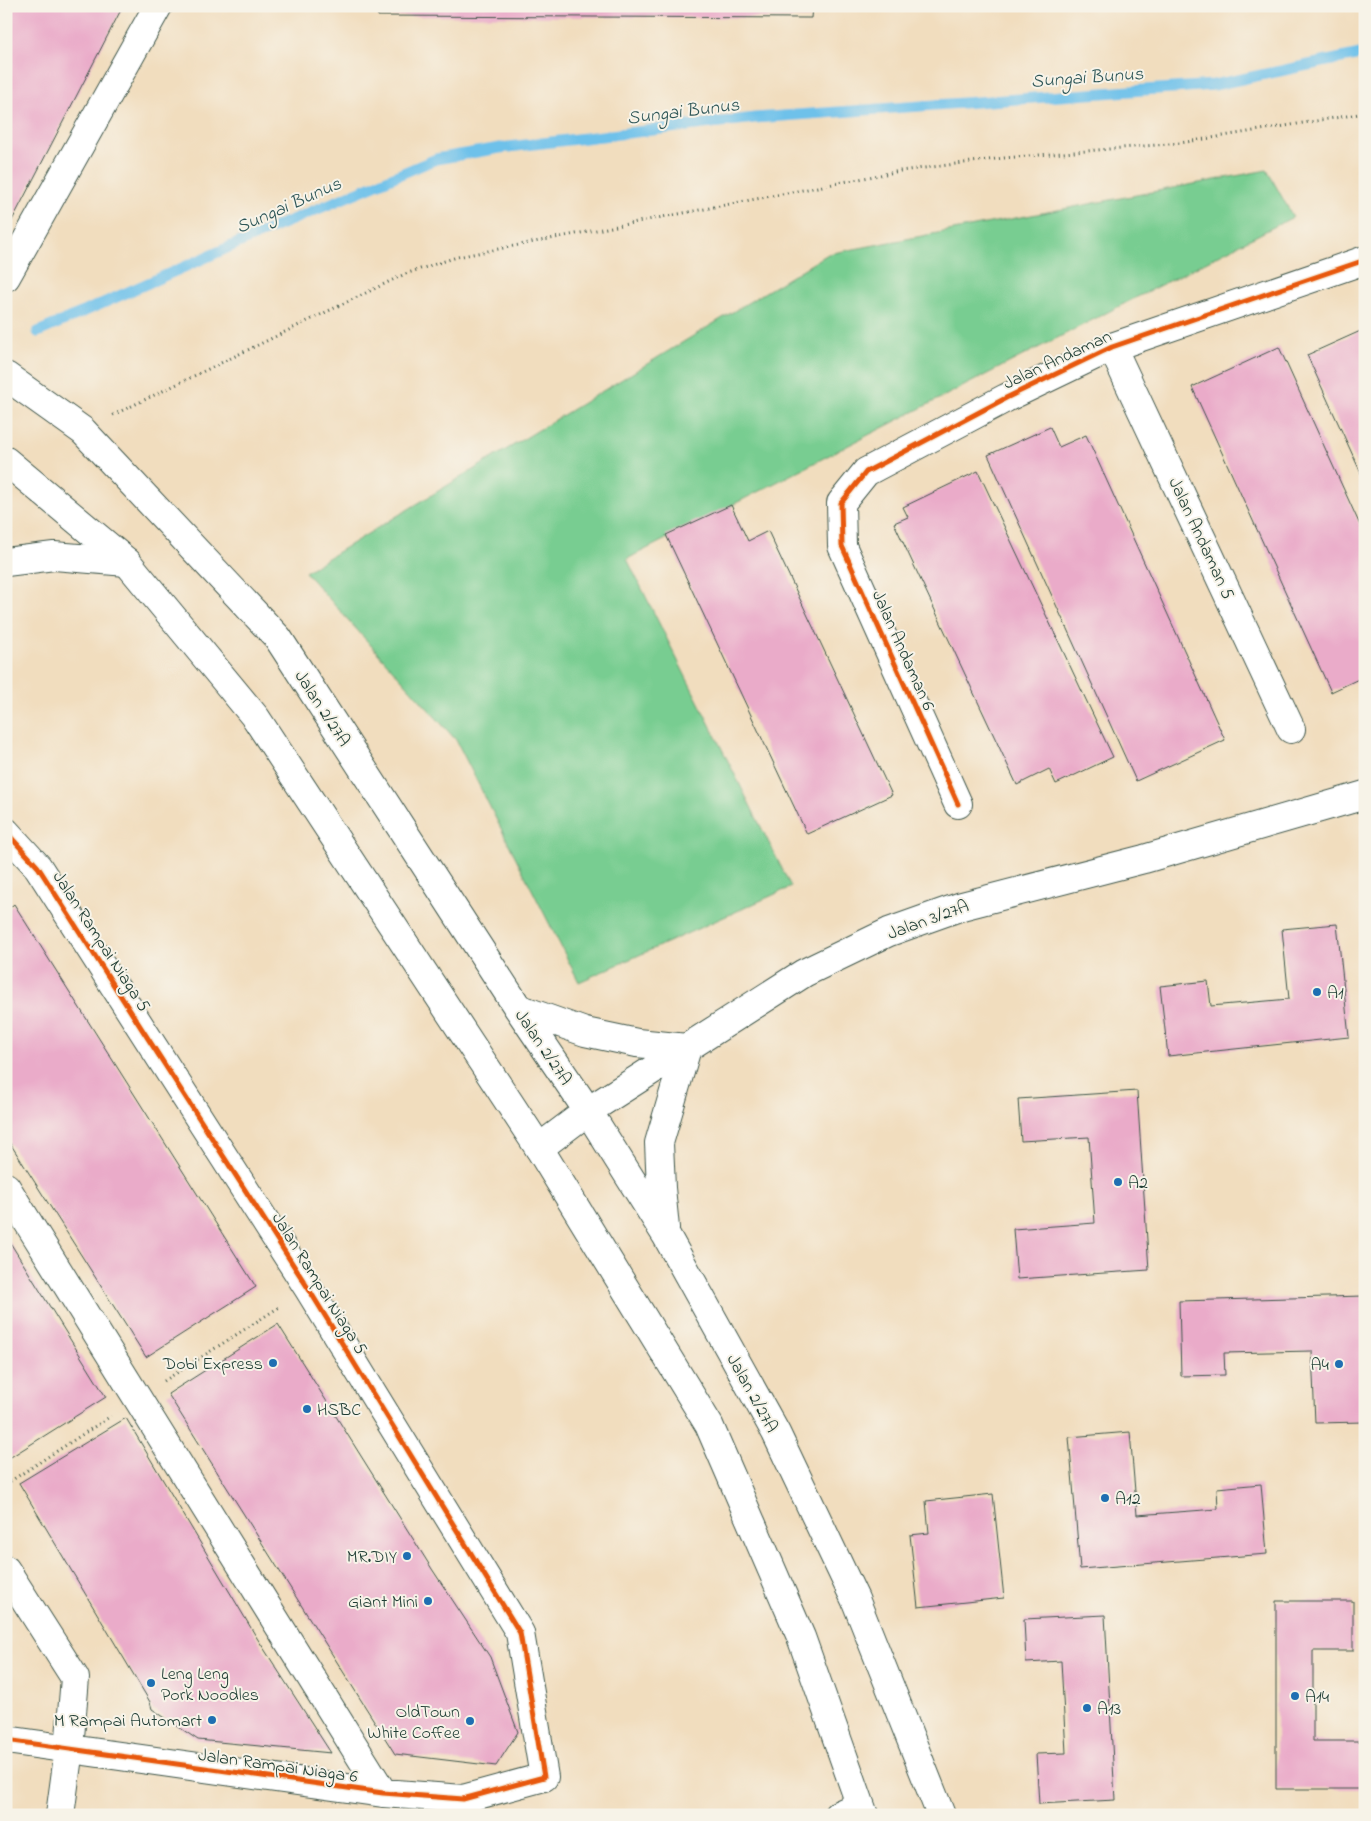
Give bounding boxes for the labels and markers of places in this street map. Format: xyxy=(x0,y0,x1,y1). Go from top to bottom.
place label: A1 xyxy=(1327,981,1344,1007)
marker: A1 xyxy=(1311,986,1323,998)
place label: A2 xyxy=(1128,1171,1148,1197)
marker: A2 xyxy=(1112,1176,1124,1188)
place label: Dobi Express xyxy=(162,1352,263,1378)
place label: A4 xyxy=(1310,1353,1330,1379)
marker: Dobi Express xyxy=(267,1357,279,1369)
marker: A4 xyxy=(1333,1358,1345,1370)
place label: HSBC xyxy=(317,1398,361,1424)
marker: HSBC xyxy=(301,1403,313,1415)
place label: A12 xyxy=(1115,1487,1141,1513)
marker: A12 xyxy=(1099,1492,1111,1504)
place label: MR.DIY xyxy=(347,1545,398,1571)
marker: MR.DIY xyxy=(401,1550,413,1562)
place label: Giant Mini xyxy=(348,1590,418,1616)
marker: Giant Mini xyxy=(422,1595,434,1607)
place label: Leng Leng Pork Noodles xyxy=(161,1662,259,1709)
marker: Leng Leng Pork Noodles xyxy=(145,1677,157,1689)
place label: A14 xyxy=(1305,1685,1330,1711)
marker: A14 xyxy=(1289,1690,1301,1702)
place label: A13 xyxy=(1097,1697,1121,1723)
place label: OldTown White Coffee xyxy=(367,1700,461,1747)
marker: A13 xyxy=(1081,1702,1093,1714)
place label: M Rampai Automart xyxy=(54,1709,202,1735)
marker: M Rampai Automart xyxy=(206,1714,218,1726)
marker: OldTown White Coffee xyxy=(464,1715,476,1727)

